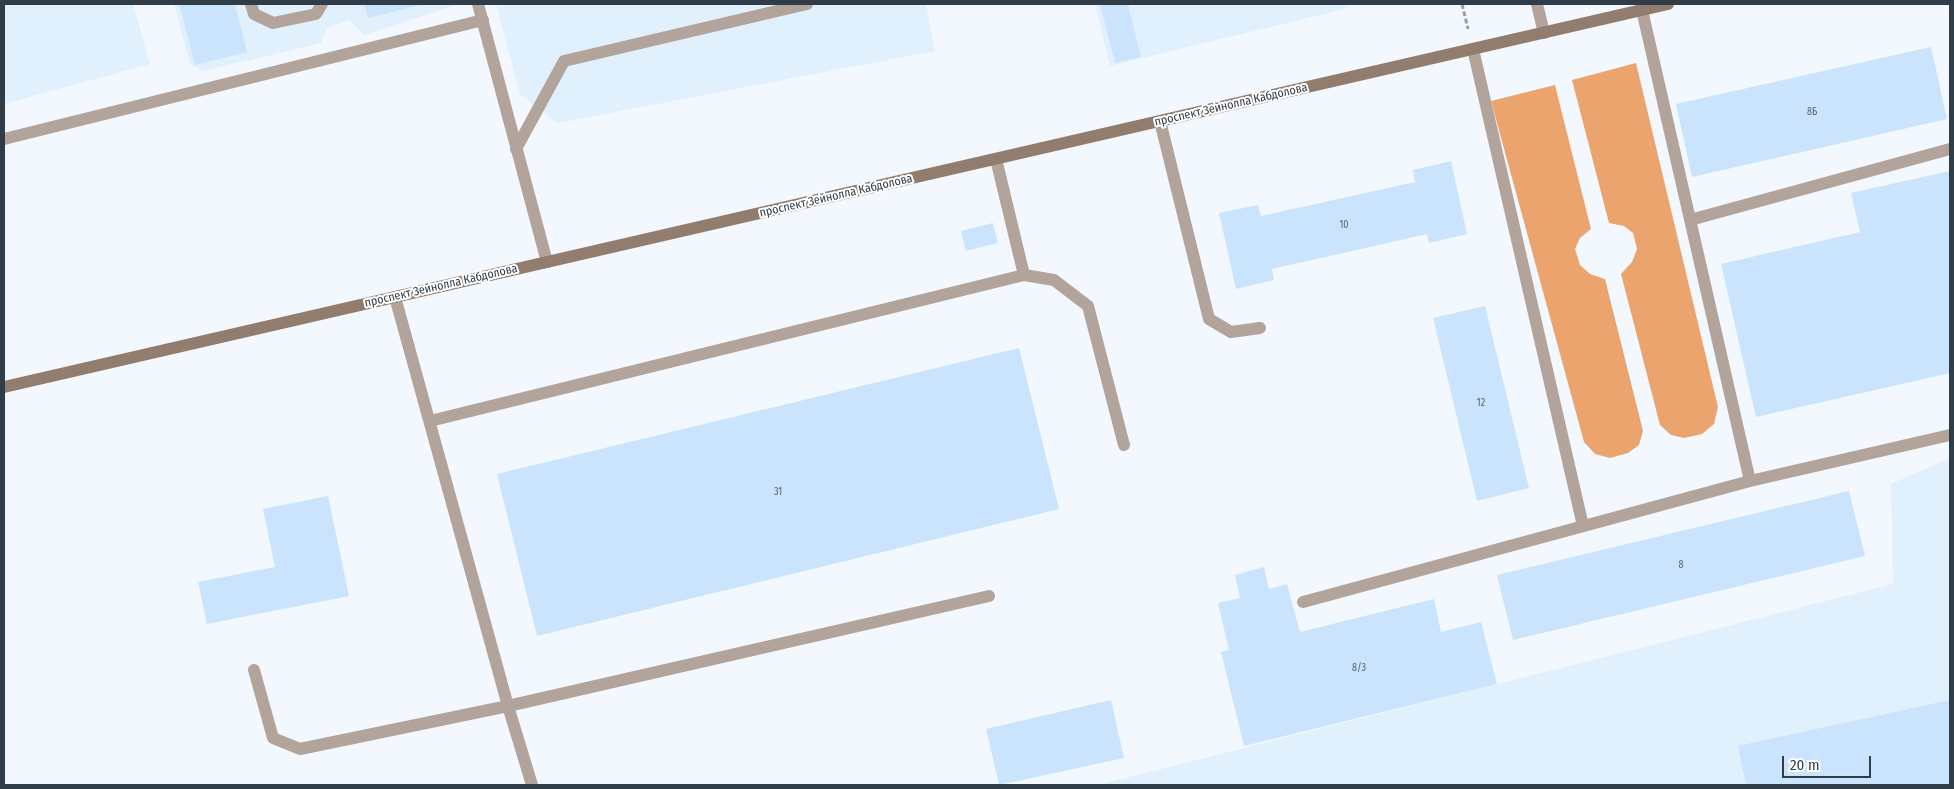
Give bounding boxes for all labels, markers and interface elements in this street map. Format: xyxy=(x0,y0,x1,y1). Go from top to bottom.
street label: проспект Зейнолла Кабдолова xyxy=(1153,80,1309,130)
house number: 8Б xyxy=(1807,106,1817,118)
street label: проспект Зейнолла Кабдолова xyxy=(758,171,914,221)
house number: 10 xyxy=(1339,219,1349,231)
street label: проспект Зейнолла Кабдолова xyxy=(363,261,519,311)
house number: 12 xyxy=(1477,397,1485,409)
house number: 31 xyxy=(774,486,782,498)
house number: 8 xyxy=(1679,559,1683,571)
house number: 8/3 xyxy=(1352,662,1366,674)
scale bar xyxy=(1784,746,1873,778)
text: 20 m xyxy=(1790,756,1820,774)

